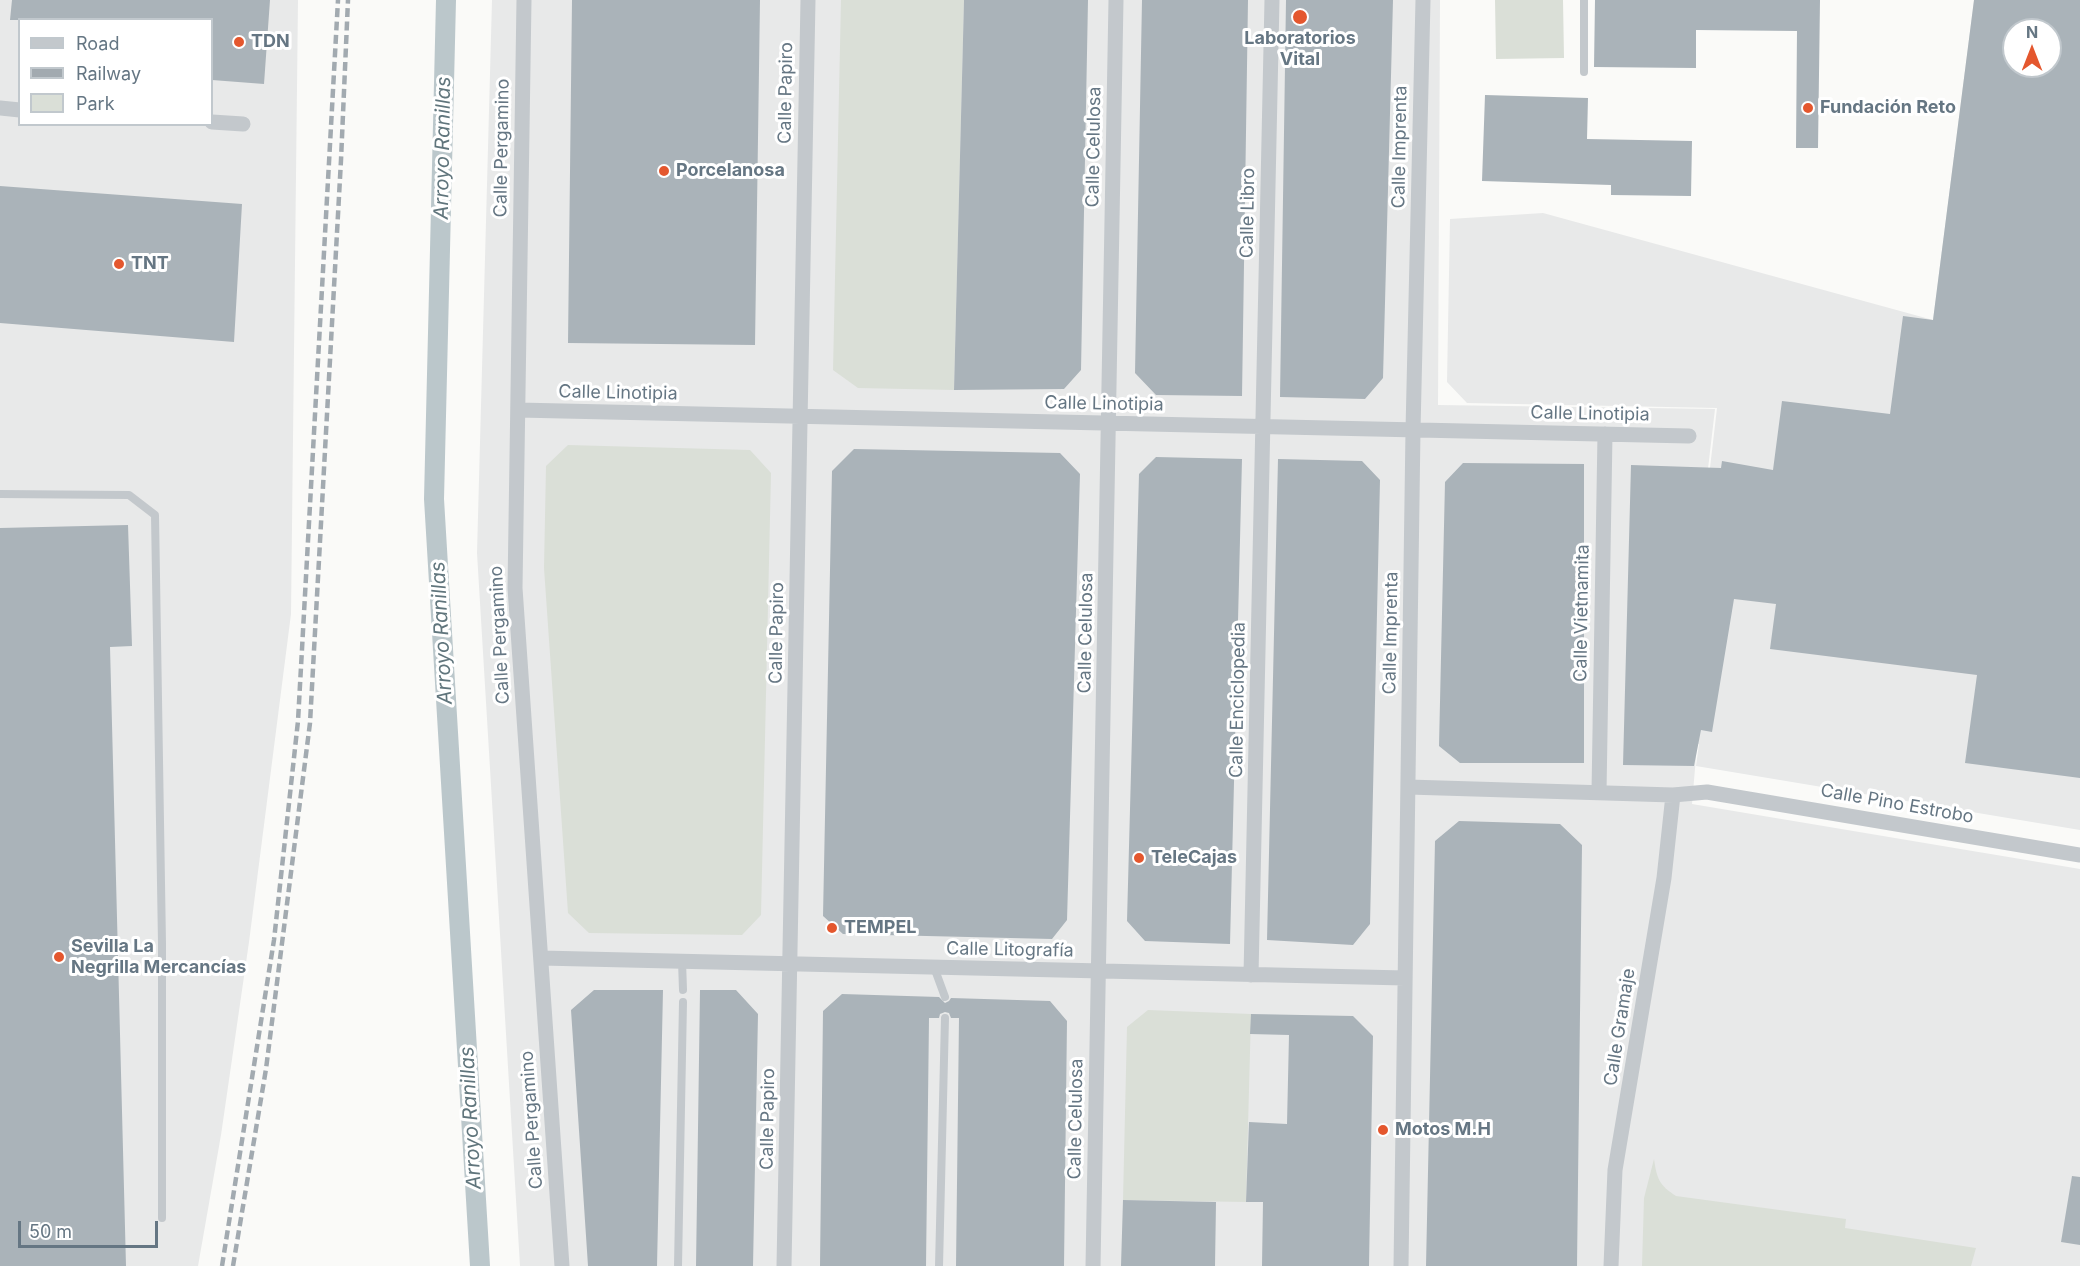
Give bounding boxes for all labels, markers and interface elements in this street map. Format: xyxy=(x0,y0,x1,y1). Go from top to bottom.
marker: Laboratorios Vital xyxy=(1291,8,1309,26)
legend xyxy=(18,18,213,126)
north arrow xyxy=(2002,18,2062,78)
text: N xyxy=(2026,22,2038,42)
place label: Laboratorios Vital xyxy=(1244,28,1356,70)
place label: TDN xyxy=(251,31,290,53)
text: Road xyxy=(76,33,119,54)
marker: TDN xyxy=(232,35,246,49)
street label: Calle Papiro xyxy=(774,42,798,144)
text: Railway xyxy=(76,63,141,84)
water label: Arroyo Ranillas xyxy=(430,76,456,220)
street label: Calle Pergamino xyxy=(490,79,514,217)
street label: Calle Imprenta xyxy=(1388,85,1412,209)
street label: Calle Celulosa xyxy=(1082,86,1106,208)
text: Park xyxy=(76,93,115,114)
place label: Fundación Reto xyxy=(1820,97,1956,119)
marker: Fundación Reto xyxy=(1801,101,1815,115)
place label: Porcelanosa xyxy=(676,160,785,182)
marker: Porcelanosa xyxy=(657,164,671,178)
street label: Calle Libro xyxy=(1236,168,1260,258)
place label: TNT xyxy=(131,253,169,275)
marker: TNT xyxy=(112,257,126,271)
street label: Calle Linotipia xyxy=(558,381,678,405)
street label: Calle Linotipia xyxy=(1044,392,1164,416)
street label: Calle Linotipia xyxy=(1530,402,1650,426)
street label: Calle Vietnamita xyxy=(1570,544,1594,682)
water label: Arroyo Ranillas xyxy=(426,561,458,705)
street label: Calle Pergamino xyxy=(486,565,514,705)
street label: Calle Imprenta xyxy=(1379,571,1403,695)
street label: Calle Celulosa xyxy=(1074,572,1098,694)
street label: Calle Papiro xyxy=(765,582,789,684)
street label: Calle Enciclopedia xyxy=(1226,622,1250,778)
street label: Calle Pino Estrobo xyxy=(1819,780,1975,828)
place label: TeleCajas xyxy=(1151,847,1237,869)
marker: TeleCajas xyxy=(1132,851,1146,865)
place label: TEMPEL xyxy=(844,917,916,939)
marker: TEMPEL xyxy=(825,921,839,935)
place label: Sevilla La Negrilla Mercancías xyxy=(71,936,246,978)
street label: Calle Litografía xyxy=(946,938,1074,962)
marker: Sevilla La Negrilla Mercancías xyxy=(52,950,66,964)
street label: Calle Gramaje xyxy=(1600,967,1640,1087)
water label: Arroyo Ranillas xyxy=(455,1046,487,1190)
street label: Calle Pergamino xyxy=(516,1050,548,1190)
street label: Calle Celulosa xyxy=(1064,1058,1088,1180)
street label: Calle Papiro xyxy=(756,1068,780,1170)
place label: Motos M.H xyxy=(1395,1119,1491,1141)
marker: Motos M.H xyxy=(1376,1123,1390,1137)
scale bar xyxy=(21,1209,160,1247)
text: 50 m xyxy=(29,1221,72,1242)

